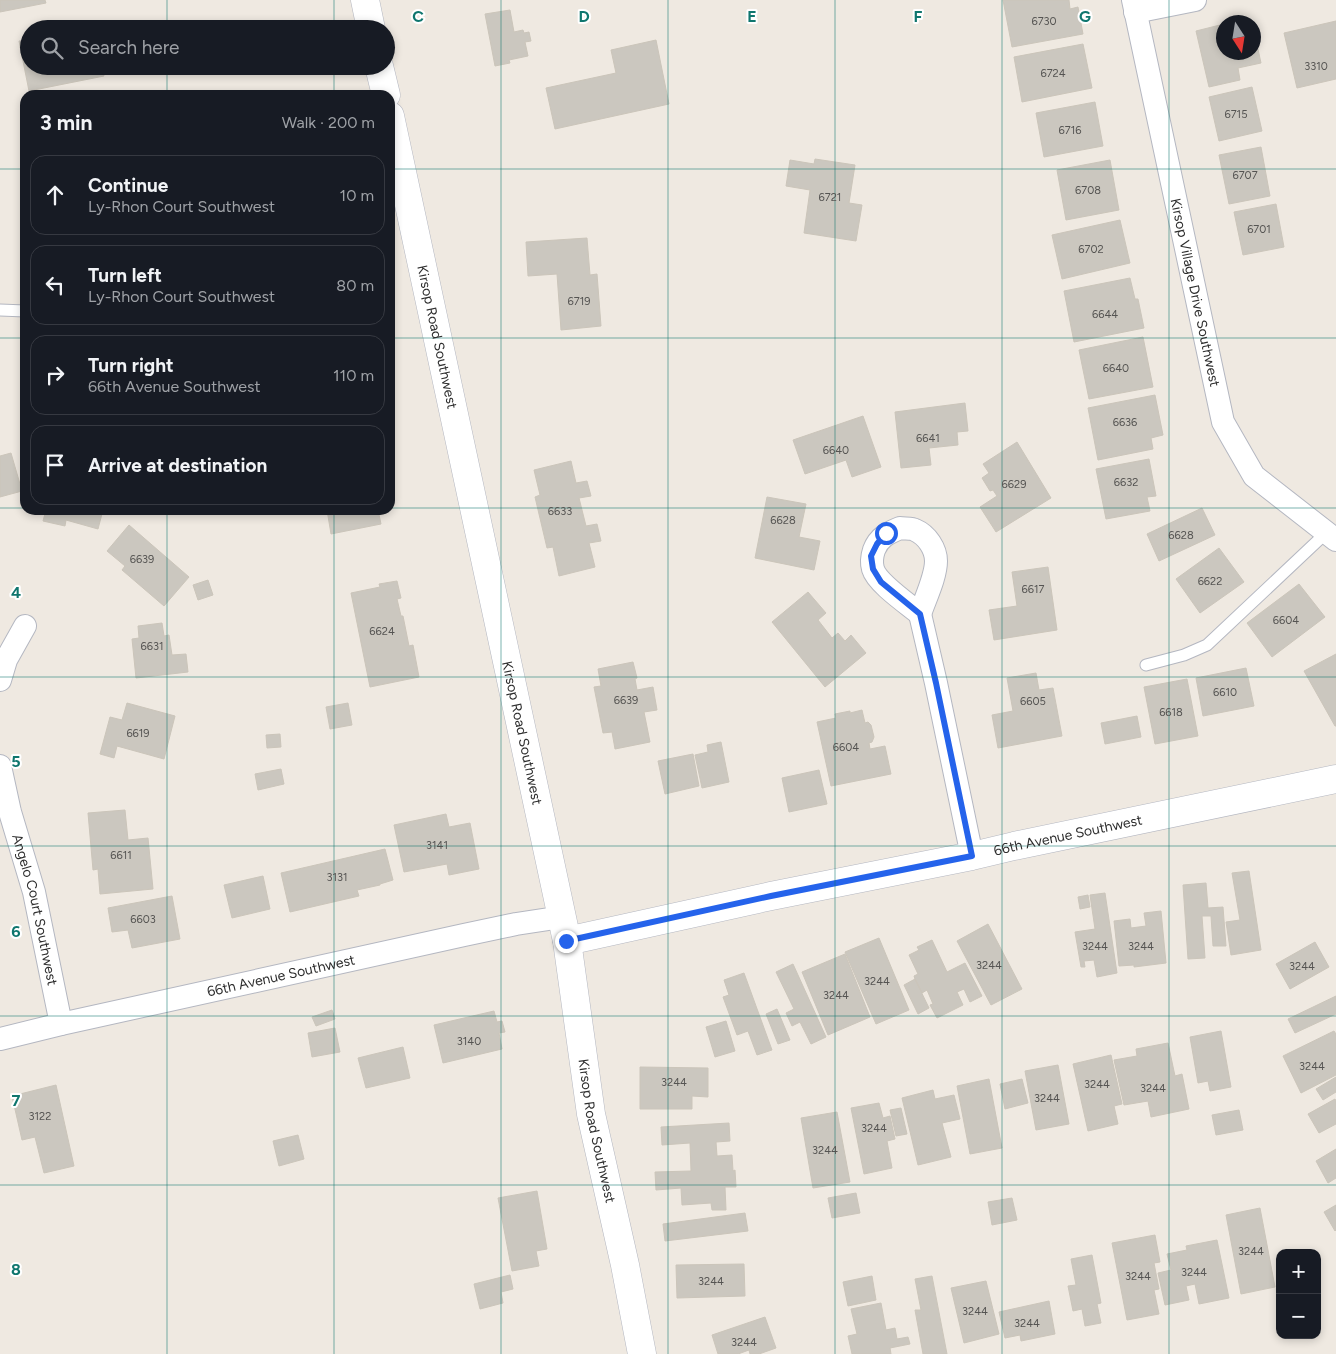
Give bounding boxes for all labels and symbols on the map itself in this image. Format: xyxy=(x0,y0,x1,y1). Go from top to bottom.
text: C xyxy=(412,7,424,26)
text: D xyxy=(578,7,590,26)
text: E xyxy=(747,7,757,26)
text: F xyxy=(914,7,923,26)
text: G xyxy=(1079,7,1091,26)
house number: 6730 xyxy=(1031,15,1057,28)
north arrow xyxy=(1216,15,1261,60)
house number: 3310 xyxy=(1304,60,1328,73)
house number: 6724 xyxy=(1040,67,1066,80)
house number: 6715 xyxy=(1224,108,1248,121)
house number: 6716 xyxy=(1059,124,1081,137)
house number: 6707 xyxy=(1232,169,1258,182)
house number: 6708 xyxy=(1075,184,1101,197)
house number: 6721 xyxy=(819,191,841,204)
street label: Kirsop Village Drive Southwest xyxy=(1167,197,1223,388)
house number: 6701 xyxy=(1247,223,1271,236)
house number: 6702 xyxy=(1078,243,1104,256)
street label: Kirsop Road Southwest xyxy=(413,264,461,410)
house number: 6719 xyxy=(568,295,590,308)
house number: 6644 xyxy=(1092,308,1118,321)
house number: 6640 xyxy=(1103,362,1129,375)
house number: 6636 xyxy=(1113,416,1137,429)
house number: 6641 xyxy=(916,432,940,445)
house number: 6640 xyxy=(823,444,849,457)
house number: 6632 xyxy=(1114,476,1138,489)
house number: 6629 xyxy=(1002,478,1026,491)
house number: 6633 xyxy=(548,505,572,518)
house number: 6628 xyxy=(770,514,796,527)
route start xyxy=(875,522,898,545)
house number: 6628 xyxy=(1168,529,1194,542)
house number: 6639 xyxy=(130,553,154,566)
house number: 6622 xyxy=(1198,575,1222,588)
text: 4 xyxy=(11,583,21,602)
house number: 6617 xyxy=(1022,583,1045,596)
house number: 6604 xyxy=(1273,614,1299,627)
house number: 6624 xyxy=(369,625,395,638)
house number: 6631 xyxy=(141,640,163,653)
street label: Kirsop Road Southwest xyxy=(498,660,546,806)
house number: 6610 xyxy=(1213,686,1237,699)
house number: 6639 xyxy=(614,694,638,707)
house number: 6605 xyxy=(1020,695,1046,708)
house number: 6618 xyxy=(1159,706,1183,719)
house number: 6619 xyxy=(126,727,150,740)
house number: 6604 xyxy=(833,741,859,754)
text: 5 xyxy=(11,752,21,771)
street label: 66th Avenue Southwest xyxy=(992,812,1144,860)
street label: Angelo Court Southwest xyxy=(8,832,61,987)
house number: 3141 xyxy=(426,839,448,852)
house number: 6611 xyxy=(110,849,132,862)
house number: 3131 xyxy=(326,871,348,884)
house number: 6603 xyxy=(130,913,156,926)
text: 6 xyxy=(11,922,21,941)
route end xyxy=(555,930,578,953)
house number: 3244 xyxy=(1082,940,1108,953)
house number: 3244 xyxy=(1128,940,1154,953)
street label: 66th Avenue Southwest xyxy=(205,951,357,1001)
house number: 3244 xyxy=(976,959,1002,972)
house number: 3244 xyxy=(1289,960,1315,973)
house number: 3244 xyxy=(864,975,890,988)
house number: 3244 xyxy=(823,989,849,1002)
house number: 3140 xyxy=(457,1035,481,1048)
street label: Kirsop Road Southwest xyxy=(574,1058,619,1205)
house number: 3244 xyxy=(1299,1060,1325,1073)
house number: 3244 xyxy=(661,1076,687,1089)
house number: 3244 xyxy=(1084,1078,1110,1091)
house number: 3244 xyxy=(1140,1082,1166,1095)
text: 7 xyxy=(12,1091,21,1110)
house number: 3244 xyxy=(1034,1092,1060,1105)
house number: 3122 xyxy=(29,1110,51,1123)
house number: 3244 xyxy=(861,1122,887,1135)
house number: 3244 xyxy=(812,1144,838,1157)
house number: 3244 xyxy=(1238,1245,1264,1258)
text: 8 xyxy=(11,1260,21,1279)
house number: 3244 xyxy=(1181,1266,1207,1279)
house number: 3244 xyxy=(1125,1270,1151,1283)
house number: 3244 xyxy=(698,1275,724,1288)
house number: 3244 xyxy=(962,1305,988,1318)
house number: 3244 xyxy=(1014,1317,1040,1330)
house number: 3244 xyxy=(731,1336,757,1349)

